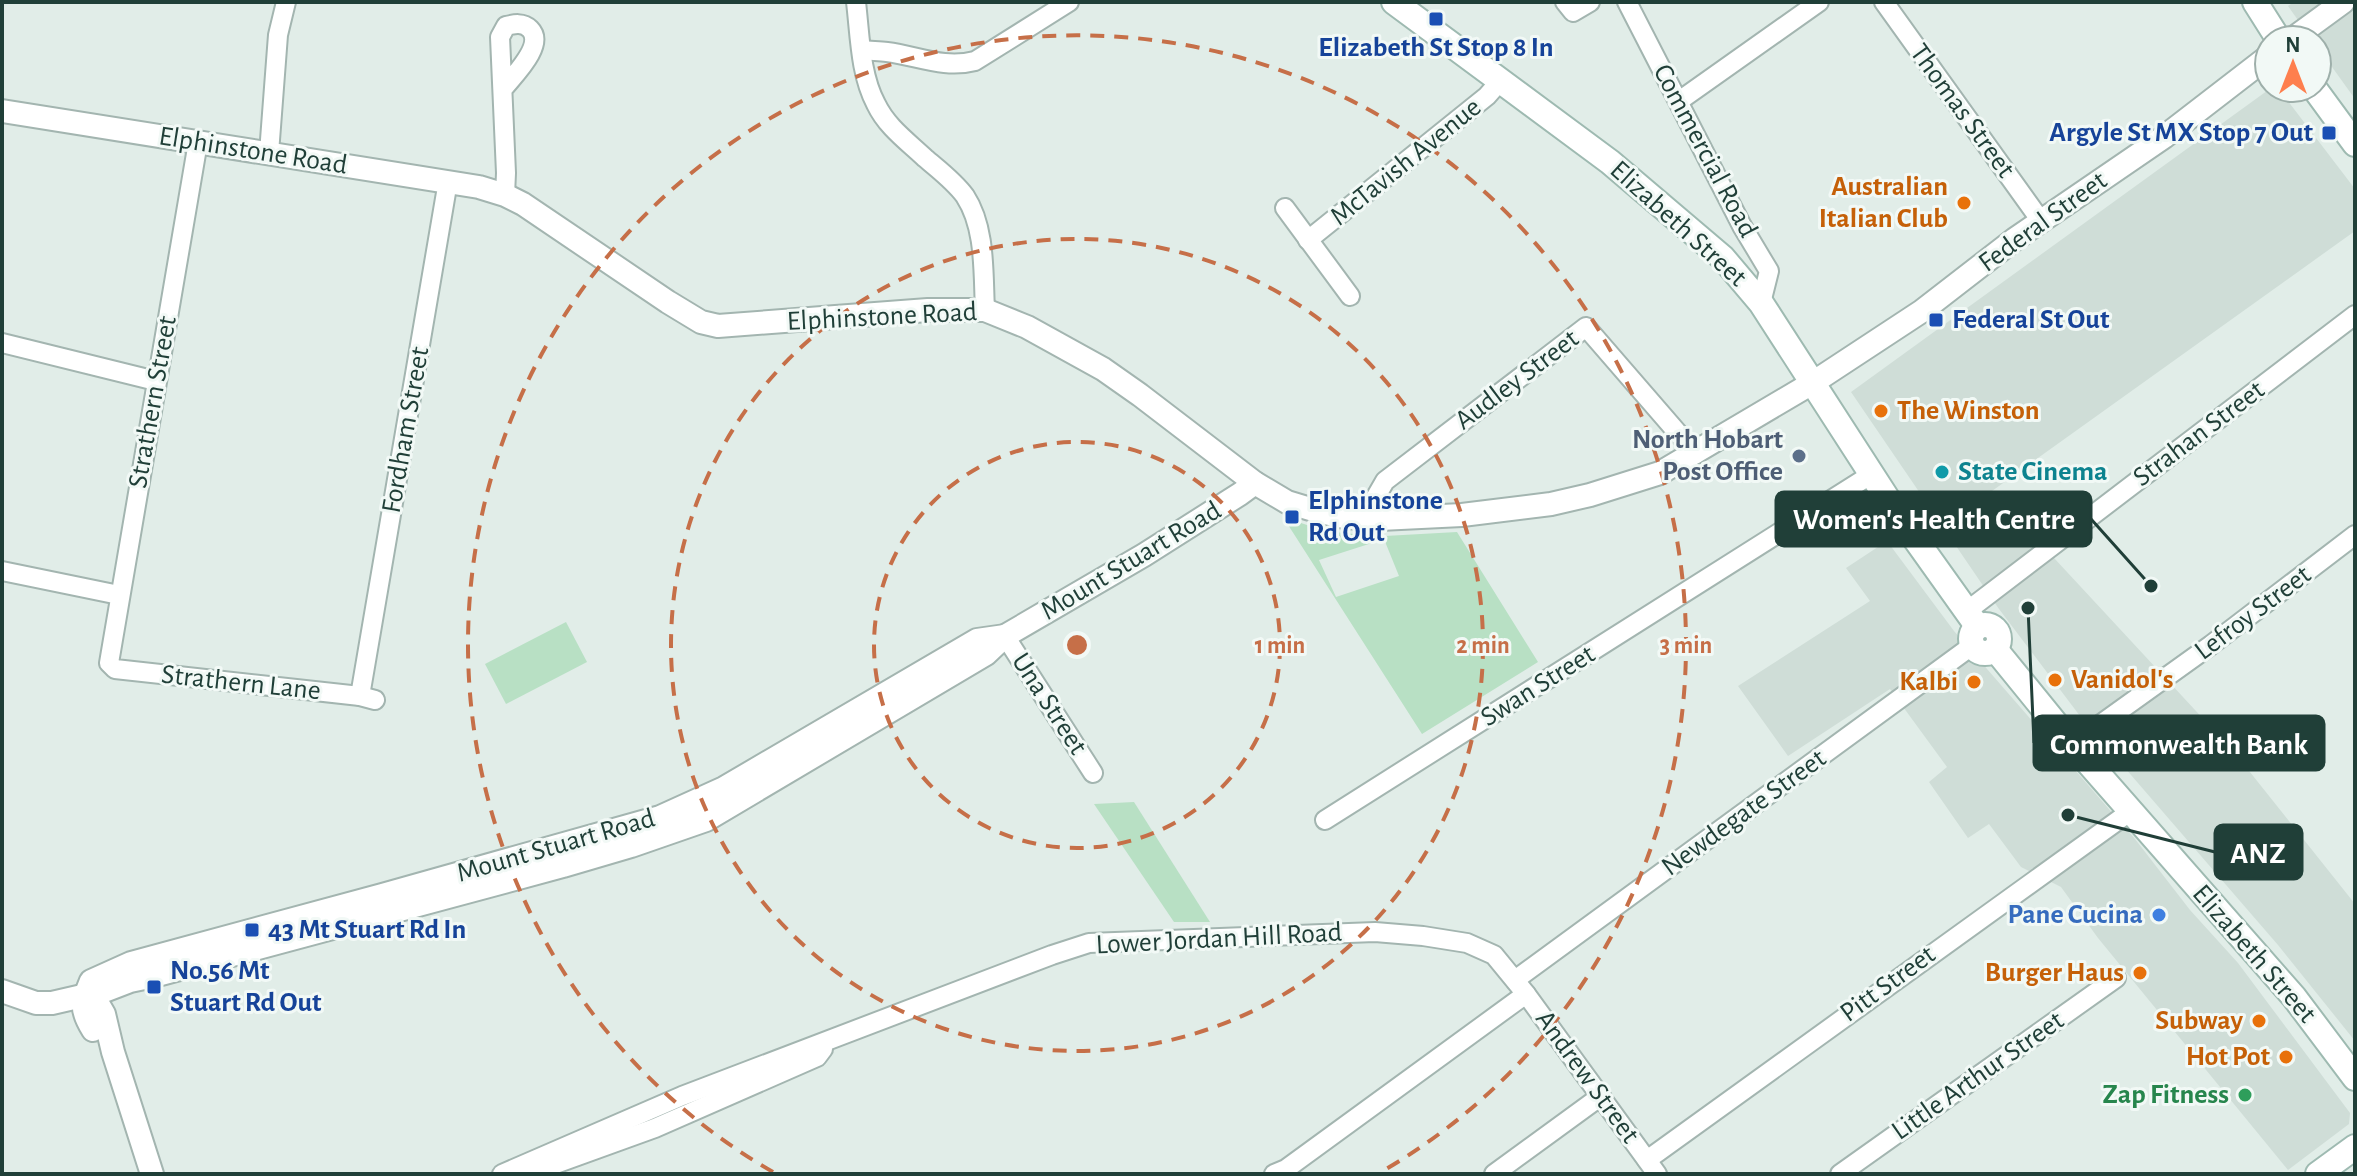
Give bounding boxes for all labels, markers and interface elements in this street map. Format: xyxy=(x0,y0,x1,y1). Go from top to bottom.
marker: Elizabeth St Stop 8 In xyxy=(1427,10,1445,28)
north arrow xyxy=(2253,24,2333,104)
place label: Elizabeth St Stop 8 In xyxy=(1318,34,1554,62)
text: N xyxy=(2285,34,2301,56)
street label: Thomas Street xyxy=(1904,39,2020,183)
street label: Commercial Road xyxy=(1648,60,1762,242)
street label: McTavish Avenue xyxy=(1325,93,1487,231)
place label: Argyle St MX Stop 7 Out xyxy=(2049,119,2314,147)
street label: Elphinstone Road xyxy=(157,122,349,180)
marker: Argyle St MX Stop 7 Out xyxy=(2320,124,2338,142)
street label: Elizabeth Street xyxy=(1604,156,1752,292)
street label: Federal Street xyxy=(1974,166,2112,278)
place label: Australian Italian Club xyxy=(1819,173,1948,233)
marker: Australian Italian Club xyxy=(1955,194,1973,212)
street label: Elphinstone Road xyxy=(786,298,978,336)
place label: Federal St Out xyxy=(1952,306,2110,334)
marker: Federal St Out xyxy=(1927,311,1945,329)
street label: Strathern Street xyxy=(124,314,182,490)
street label: Audley Street xyxy=(1450,325,1584,435)
street label: Fordham Street xyxy=(378,345,434,515)
street label: Strahan Street xyxy=(2128,376,2270,492)
place label: The Winston xyxy=(1897,397,2039,425)
marker: The Winston xyxy=(1872,402,1890,420)
place label: North Hobart Post Office xyxy=(1632,426,1784,486)
marker: North Hobart Post Office xyxy=(1790,447,1808,465)
place label: State Cinema xyxy=(1958,458,2107,486)
marker: State Cinema xyxy=(1933,463,1951,481)
place label: Elphinstone Rd Out xyxy=(1308,487,1443,547)
callout: Women's Health Centre xyxy=(1776,492,2091,546)
street label: Mount Stuart Road xyxy=(1036,496,1226,626)
text: Women's Health Centre xyxy=(1793,505,2075,535)
marker: Elphinstone Rd Out xyxy=(1283,508,1301,526)
street label: Lefroy Street xyxy=(2190,560,2316,666)
centre of rings xyxy=(1063,631,1091,659)
text: 1 min xyxy=(1255,634,1305,658)
text: 2 min xyxy=(1456,634,1510,658)
text: 3 min xyxy=(1660,634,1712,658)
street label: Swan Street xyxy=(1476,640,1600,732)
street label: Una Street xyxy=(1006,648,1092,760)
street label: Strathern Lane xyxy=(160,661,322,705)
place label: Vanidol's xyxy=(2071,666,2173,694)
place label: Kalbi xyxy=(1899,668,1958,696)
marker: Vanidol's xyxy=(2046,671,2064,689)
marker: Kalbi xyxy=(1965,673,1983,691)
callout: Commonwealth Bank xyxy=(2034,716,2324,770)
text: Commonwealth Bank xyxy=(2050,730,2308,760)
street label: Newdegate Street xyxy=(1657,744,1831,882)
street label: Mount Stuart Road xyxy=(454,804,658,888)
callout: ANZ xyxy=(2215,825,2302,879)
text: ANZ xyxy=(2230,839,2286,869)
street label: Elizabeth Street xyxy=(2187,880,2321,1028)
place label: Pane Cucina xyxy=(2007,901,2143,929)
marker: Pane Cucina xyxy=(2150,906,2168,924)
place label: 43 Mt Stuart Rd In xyxy=(268,916,466,944)
street label: Lower Jordan Hill Road xyxy=(1095,919,1343,959)
marker: 43 Mt Stuart Rd In xyxy=(243,921,261,939)
street label: Pitt Street xyxy=(1835,940,1941,1028)
place label: No.56 Mt Stuart Rd Out xyxy=(170,957,322,1017)
place label: Burger Haus xyxy=(1985,959,2124,987)
marker: Burger Haus xyxy=(2131,964,2149,982)
marker: No.56 Mt Stuart Rd Out xyxy=(145,978,163,996)
street label: Andrew Street xyxy=(1530,1006,1644,1148)
street label: Little Arthur Street xyxy=(1887,1006,2069,1146)
place label: Subway xyxy=(2155,1007,2243,1035)
marker: Subway xyxy=(2250,1012,2268,1030)
place label: Hot Pot xyxy=(2186,1043,2271,1071)
marker: Hot Pot xyxy=(2277,1048,2295,1066)
place label: Zap Fitness xyxy=(2102,1081,2229,1109)
marker: Zap Fitness xyxy=(2236,1086,2254,1104)

